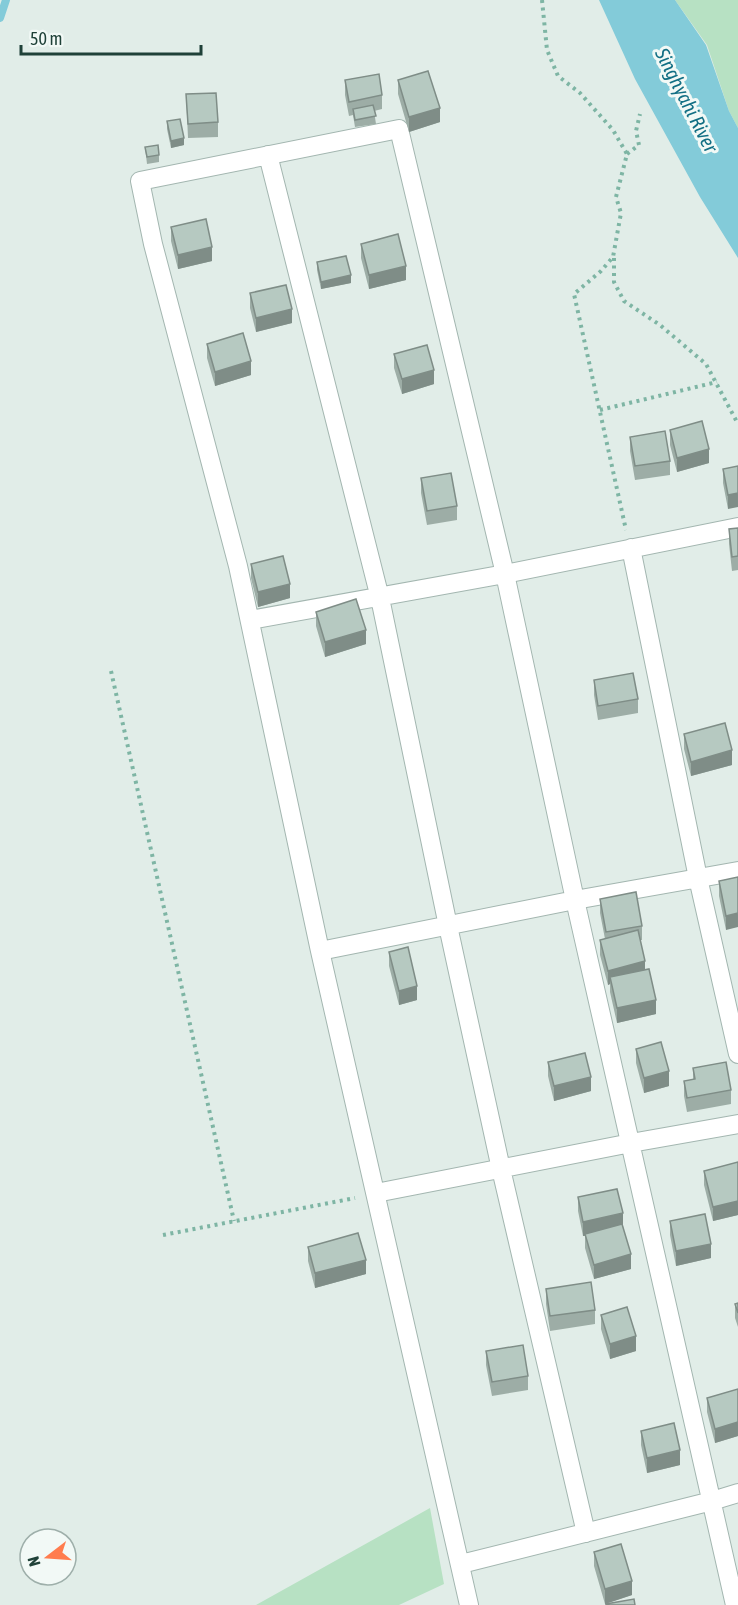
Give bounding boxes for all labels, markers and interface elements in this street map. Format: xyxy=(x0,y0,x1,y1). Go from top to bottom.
scale bar xyxy=(21,18,201,56)
text: 50 m xyxy=(30,28,62,49)
water label: Singhyahi River xyxy=(650,43,724,157)
north arrow xyxy=(18,1527,78,1587)
text: N xyxy=(24,1554,44,1569)

